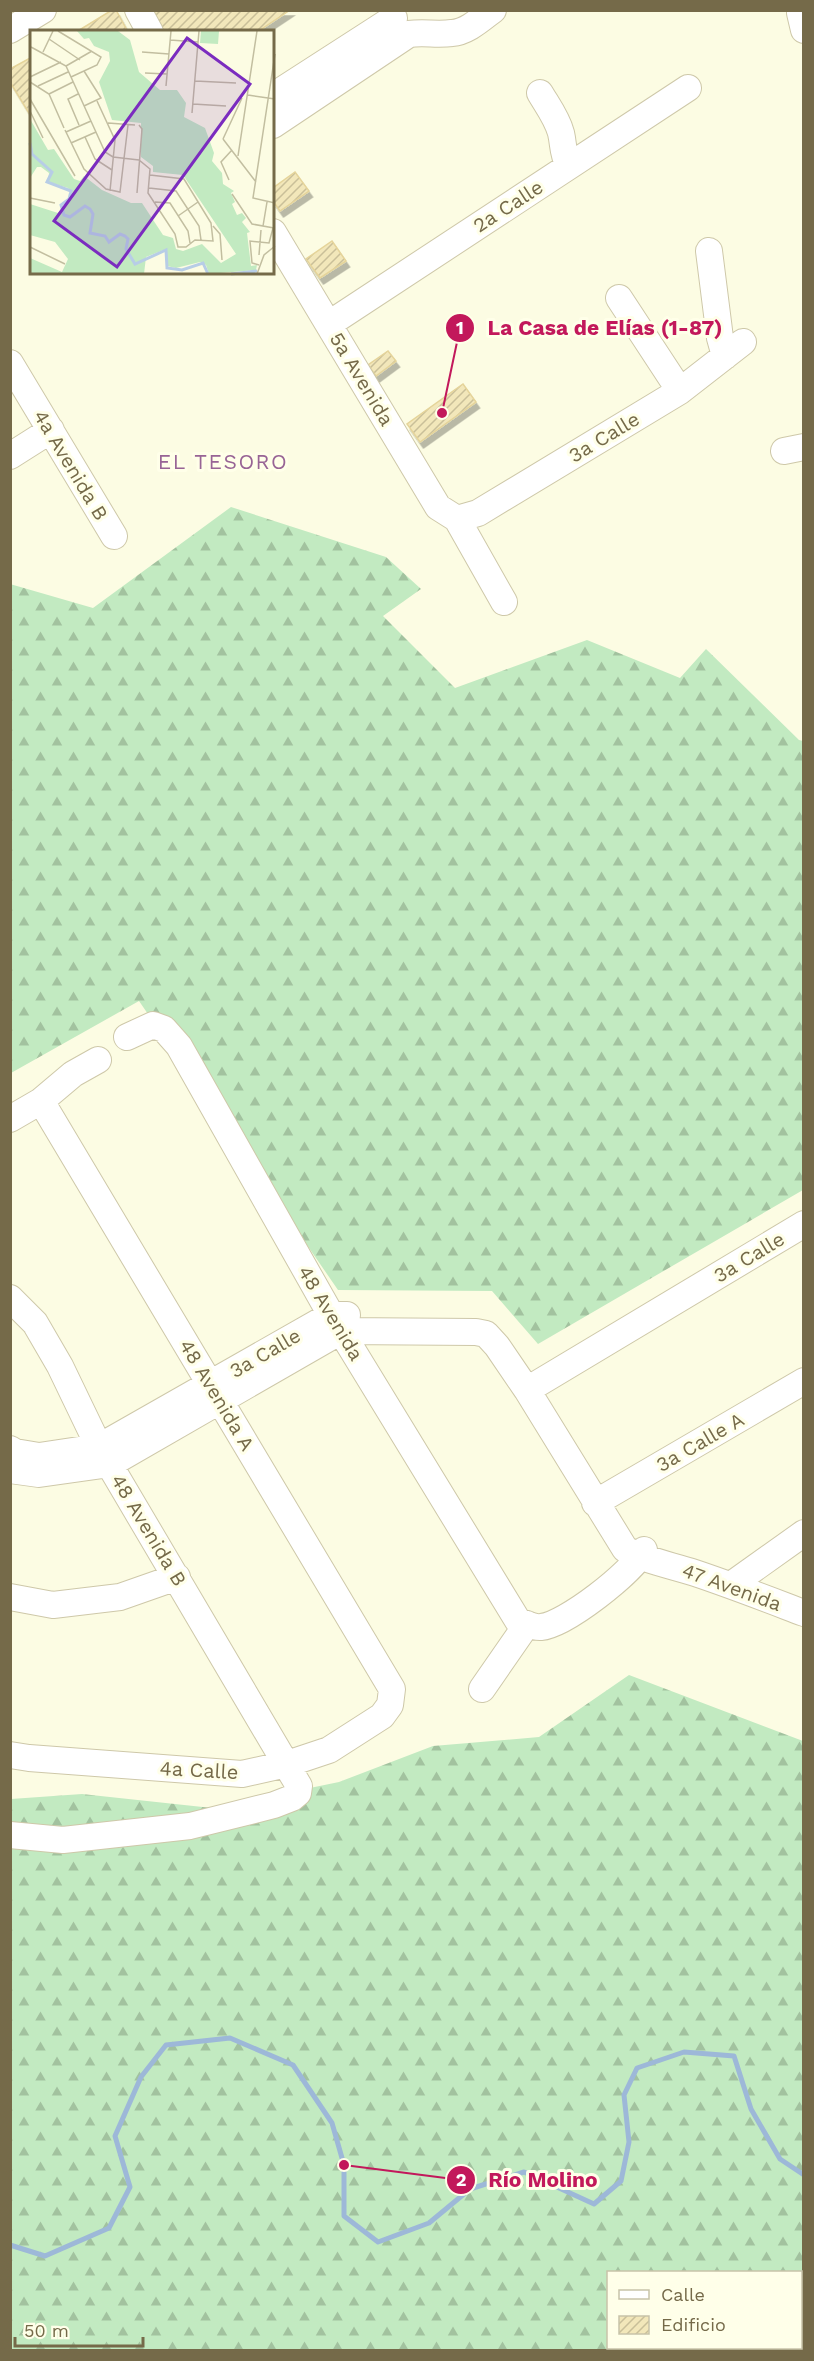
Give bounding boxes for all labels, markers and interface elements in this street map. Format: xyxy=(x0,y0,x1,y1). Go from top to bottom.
inset map xyxy=(30,30,274,274)
street label: 2a Calle xyxy=(469,175,547,237)
callout: La Casa de Elías (1-87) xyxy=(445,308,734,347)
text: La Casa de Elías (1-87) xyxy=(488,315,722,340)
text: 1 xyxy=(456,317,464,338)
street label: 5a Avenida xyxy=(325,328,399,430)
street label: 4a Avenida B xyxy=(29,405,113,525)
street label: 3a Calle xyxy=(564,407,644,467)
district label: EL TESORO xyxy=(158,449,288,474)
street label: 3a Calle xyxy=(709,1227,789,1287)
street label: 48 Avenida xyxy=(293,1261,369,1365)
street label: 3a Calle xyxy=(225,1323,305,1383)
street label: 48 Avenida A xyxy=(174,1335,260,1455)
street label: 3a Calle A xyxy=(652,1407,748,1477)
street label: 48 Avenida B xyxy=(106,1470,192,1590)
street label: 47 Avenida xyxy=(679,1558,785,1616)
street label: 4a Calle xyxy=(159,1756,239,1784)
callout: Río Molino xyxy=(446,2160,609,2199)
text: Río Molino xyxy=(488,2167,598,2192)
text: 2 xyxy=(456,2169,466,2190)
legend xyxy=(607,2271,802,2349)
text: Calle xyxy=(661,2284,705,2305)
scale bar xyxy=(15,2310,142,2348)
text: Edificio xyxy=(661,2314,726,2335)
text: 50 m xyxy=(24,2320,69,2341)

